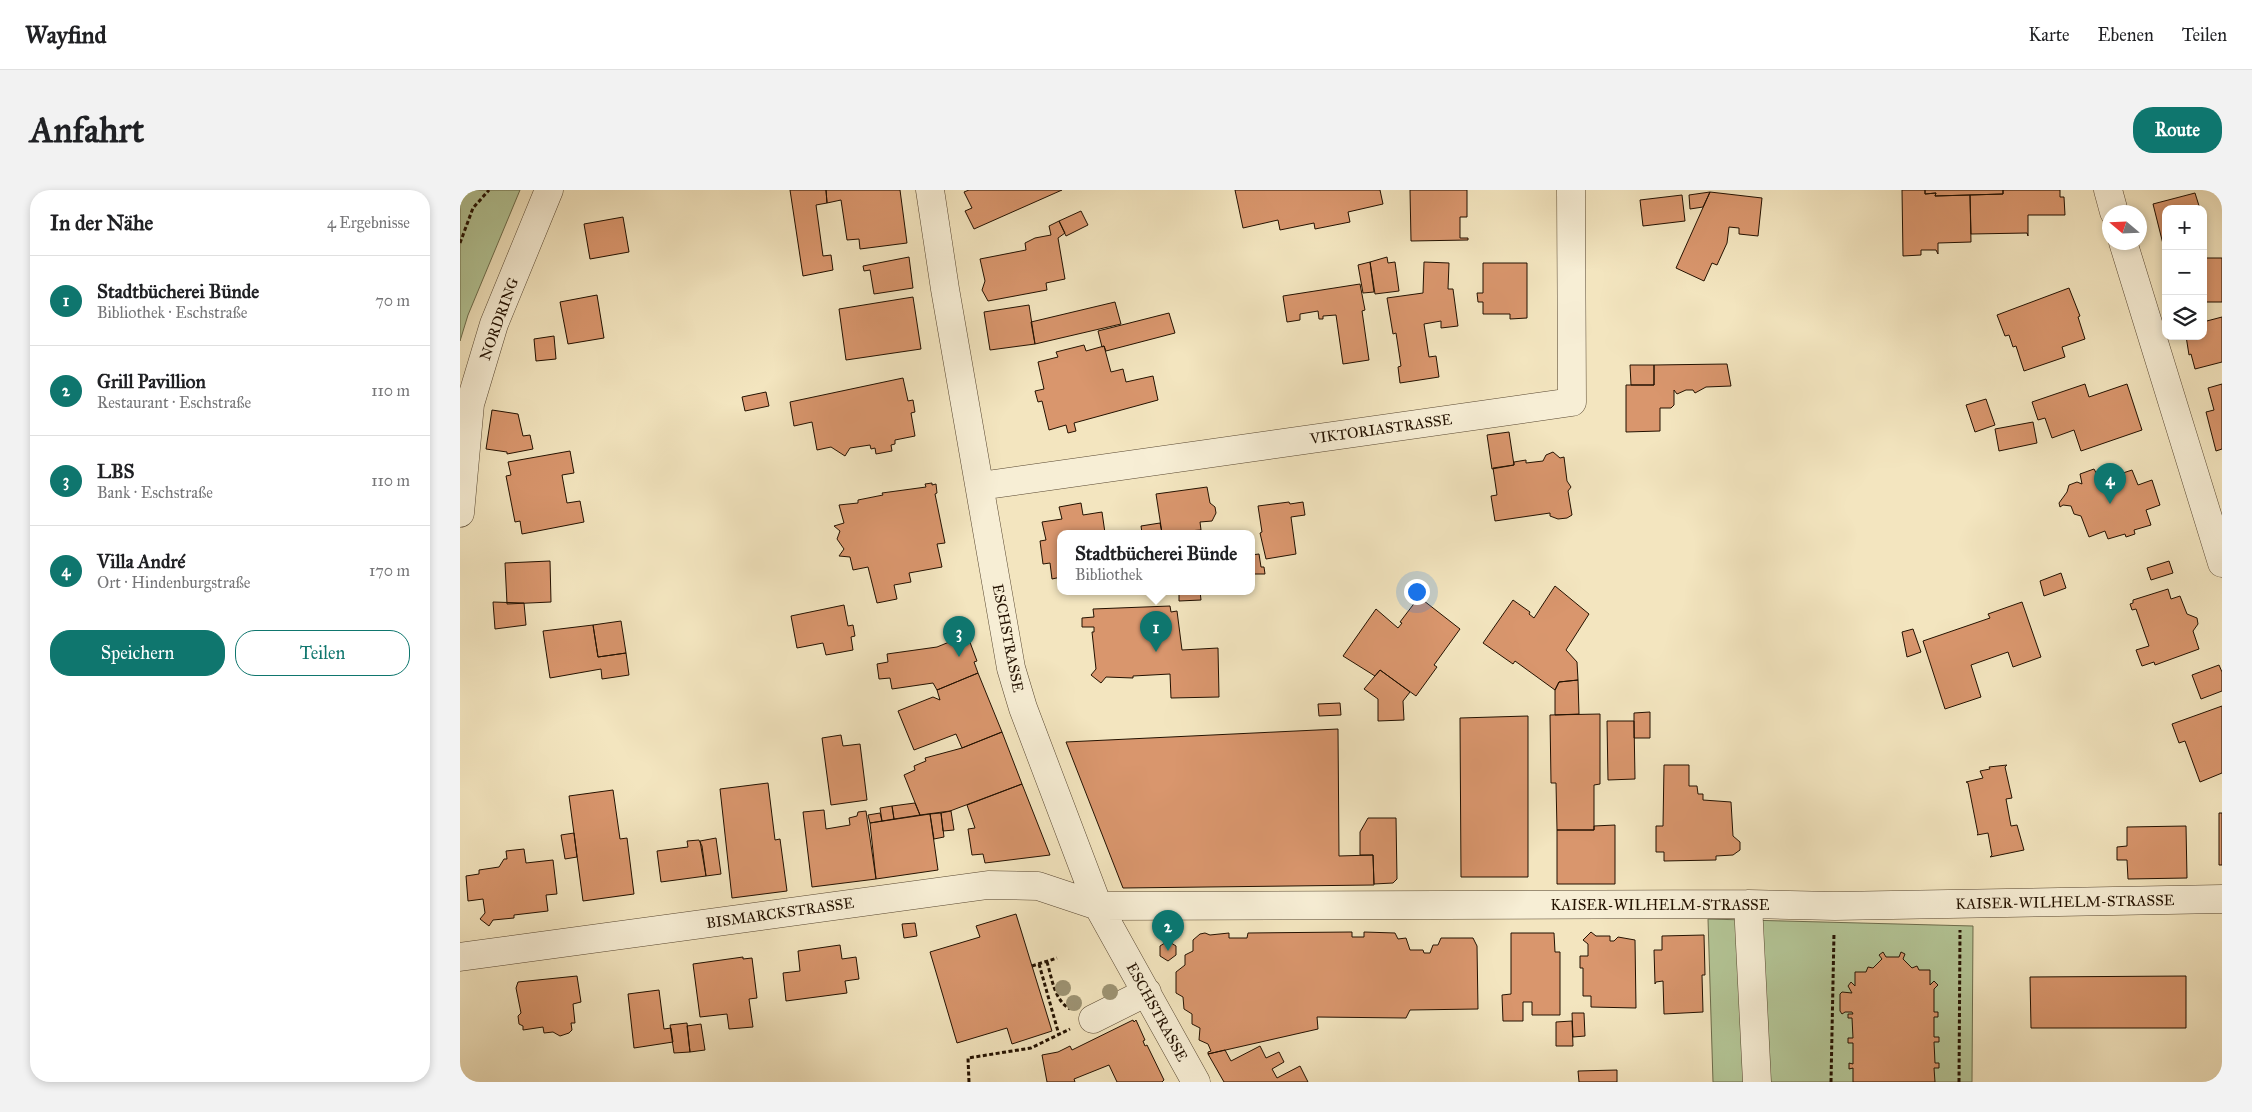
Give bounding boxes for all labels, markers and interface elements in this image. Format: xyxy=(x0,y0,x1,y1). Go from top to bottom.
text: Wayfind xyxy=(25,20,107,50)
text: Karte xyxy=(2029,24,2070,46)
text: Ebenen xyxy=(2098,24,2154,46)
text: Teilen xyxy=(2182,24,2227,46)
button: Route xyxy=(2133,107,2222,153)
text: Anfahrt xyxy=(30,109,144,152)
north arrow xyxy=(2102,205,2147,250)
map controls xyxy=(2162,205,2207,340)
button: + xyxy=(2162,205,2207,250)
text: In der Nähe xyxy=(50,210,153,236)
text: 4 Ergebnisse xyxy=(327,213,410,232)
button: − xyxy=(2162,250,2207,295)
street label: NORDRING xyxy=(476,275,522,363)
text: Stadtbücherei Bünde xyxy=(97,280,259,303)
text: 1 xyxy=(63,291,69,310)
text: 70 m xyxy=(375,291,410,310)
button: layers xyxy=(2162,295,2207,340)
text: Bibliothek · Eschstraße xyxy=(97,303,247,322)
text: Grill Pavillion xyxy=(97,370,206,393)
text: 2 xyxy=(62,381,70,400)
text: 110 m xyxy=(371,381,410,400)
text: Restaurant · Eschstraße xyxy=(97,393,251,412)
street label: VIKTORIASTRASSE xyxy=(1308,410,1454,448)
text: LBS xyxy=(97,460,135,483)
pin: 4 xyxy=(2094,463,2126,504)
text: 3 xyxy=(63,471,69,490)
text: 110 m xyxy=(371,471,410,490)
text: Bank · Eschstraße xyxy=(97,483,213,502)
popup xyxy=(1057,530,1255,595)
text: Stadtbücherei Bünde xyxy=(1075,542,1237,565)
text: Villa André xyxy=(97,550,185,573)
text: 4 xyxy=(62,561,70,580)
text: 170 m xyxy=(369,561,410,580)
text: Bibliothek xyxy=(1075,565,1143,584)
text: Ort · Hindenburgstraße xyxy=(97,573,250,592)
your location xyxy=(1404,579,1430,605)
street label: ESCHSTRASSE xyxy=(989,582,1027,694)
pin: 1 xyxy=(1140,611,1172,652)
pin: 3 xyxy=(943,616,975,657)
button: Speichern xyxy=(50,630,225,676)
button: Teilen xyxy=(235,630,410,676)
street label: KAISER-WILHELM-STRASSE xyxy=(1955,891,2175,913)
street label: BISMARCKSTRASSE xyxy=(705,894,855,932)
street label: KAISER-WILHELM-STRASSE xyxy=(1550,896,1770,914)
pin: 2 xyxy=(1152,910,1184,951)
street label: ESCHSTRASSE xyxy=(1122,959,1192,1065)

